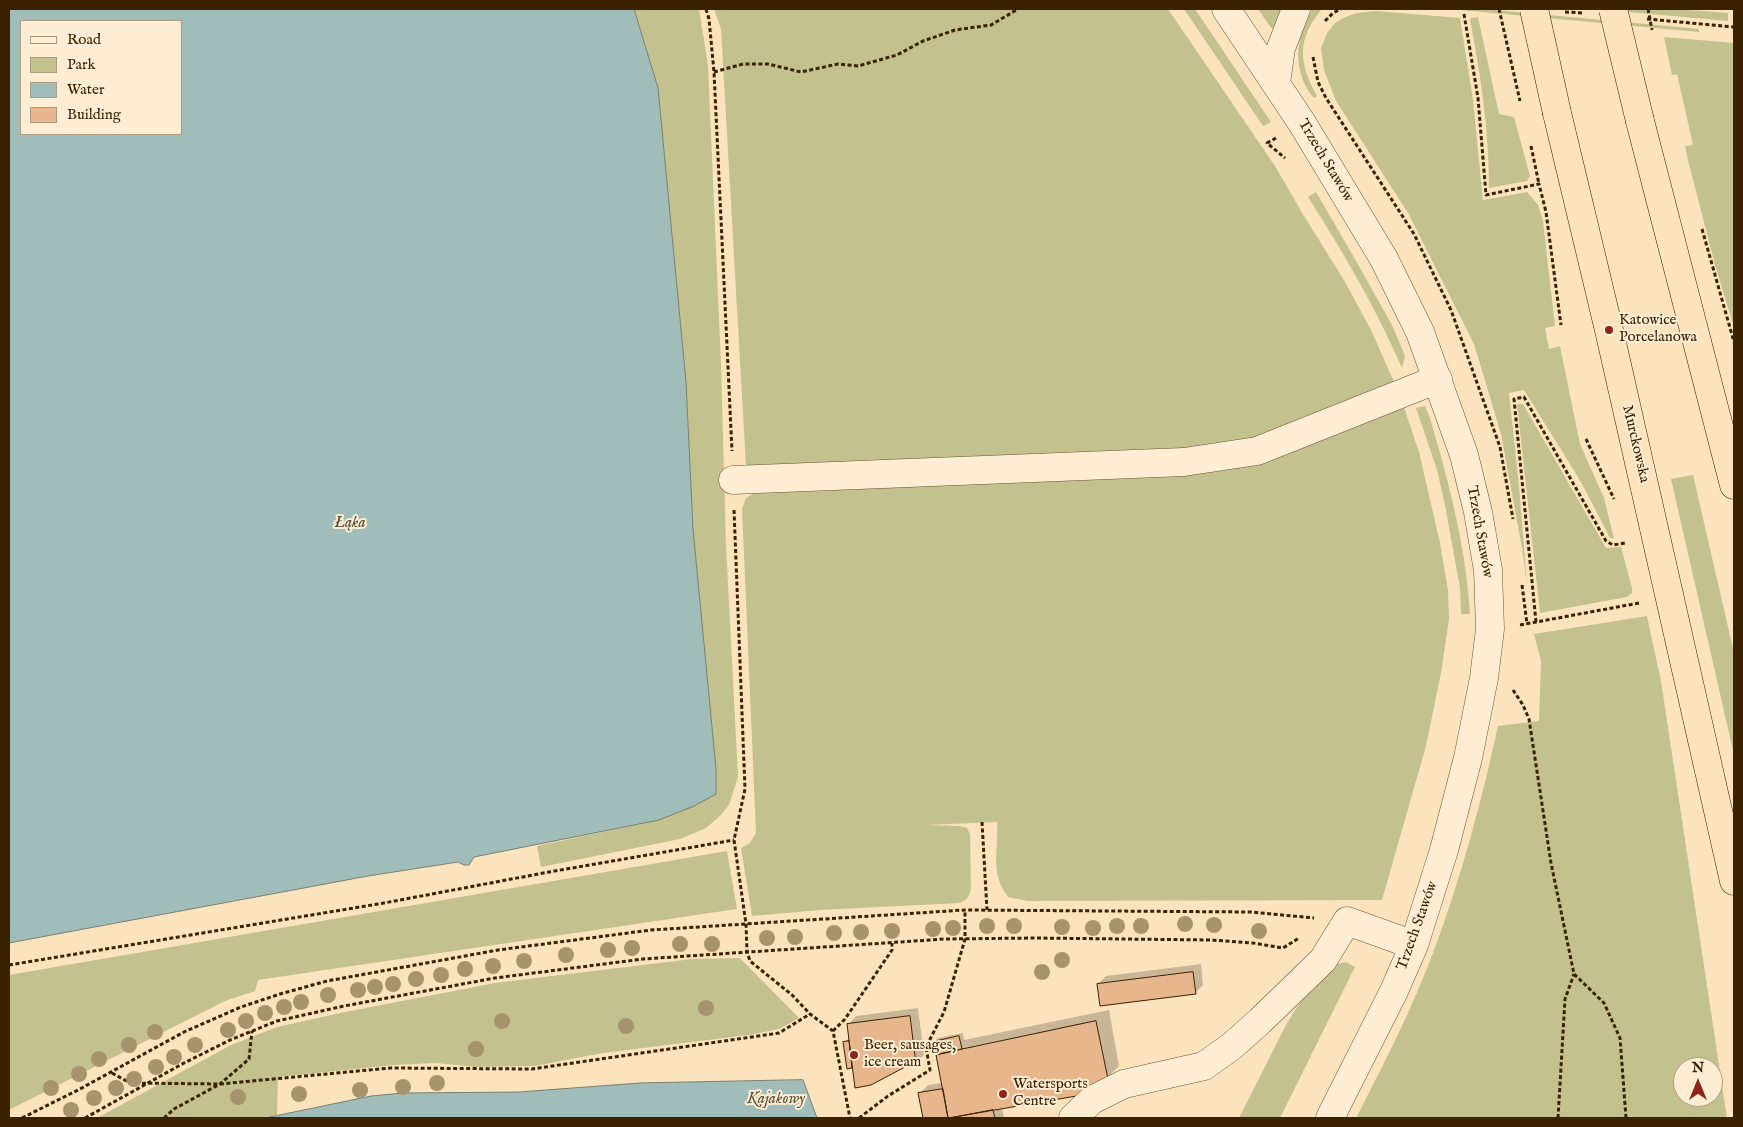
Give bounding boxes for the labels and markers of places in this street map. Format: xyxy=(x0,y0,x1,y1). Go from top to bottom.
place label: Katowice Porcelanowa xyxy=(1619,312,1697,347)
marker: Katowice Porcelanowa xyxy=(1603,324,1615,336)
place label: Beer, sausages, ice cream xyxy=(864,1037,956,1072)
marker: Beer, sausages, ice cream xyxy=(848,1049,860,1061)
place label: Watersports Centre xyxy=(1013,1076,1088,1111)
marker: Watersports Centre xyxy=(997,1088,1009,1100)

